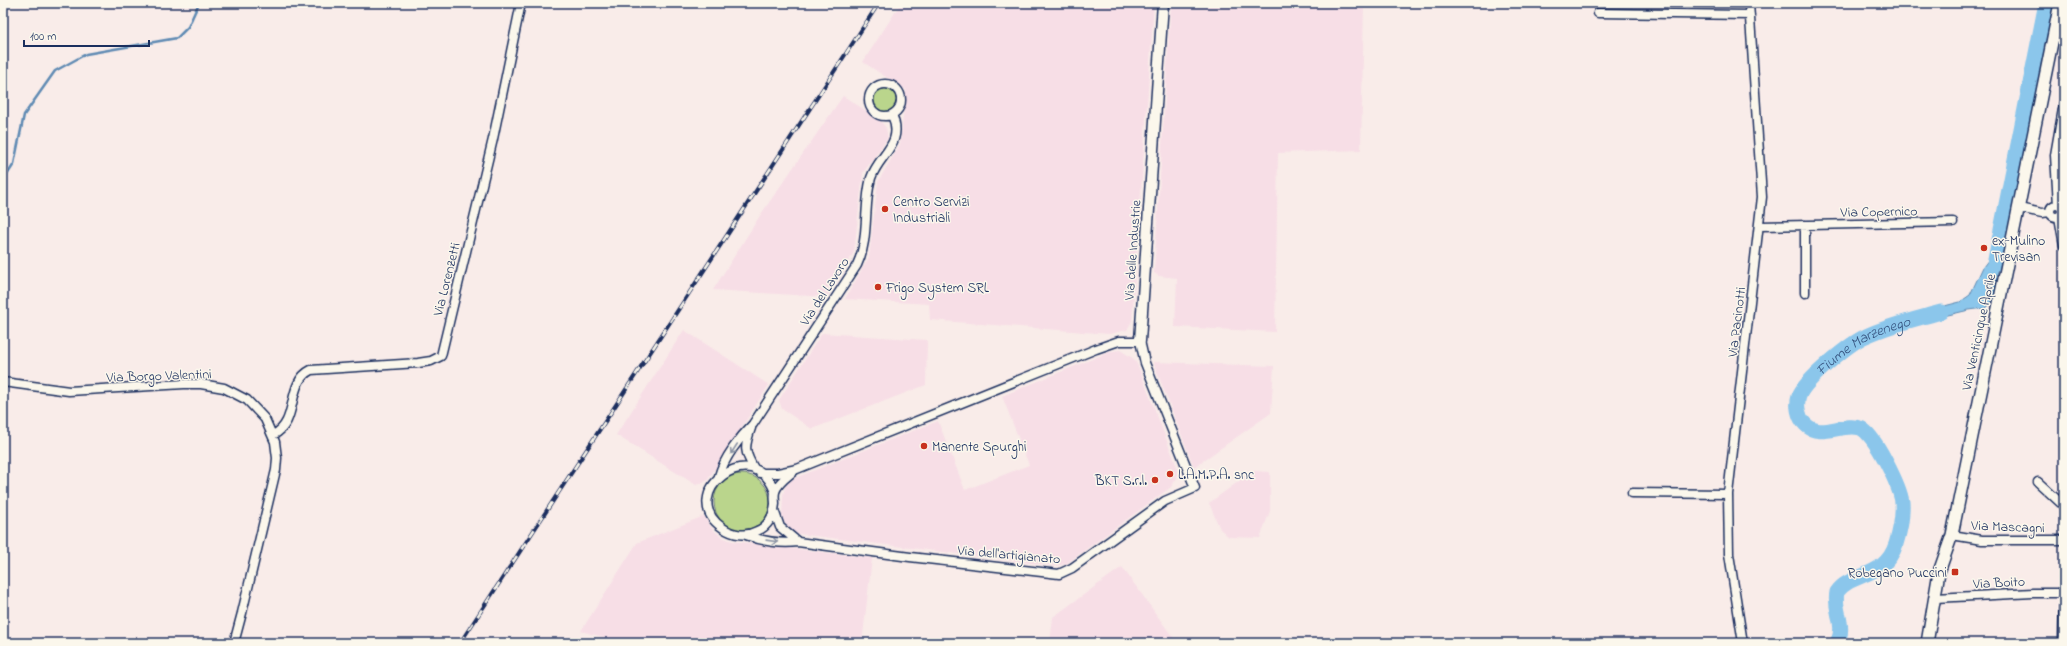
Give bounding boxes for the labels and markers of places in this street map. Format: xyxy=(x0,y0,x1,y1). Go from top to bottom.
place label: Centro Servizi Industriali xyxy=(893,192,970,229)
marker: Centro Servizi Industriali xyxy=(880,204,890,214)
place label: ex-Mulino Trevisan xyxy=(1992,231,2045,268)
marker: ex-Mulino Trevisan xyxy=(1979,243,1989,253)
place label: Frigo System SRL xyxy=(885,278,990,300)
marker: Frigo System SRL xyxy=(873,282,883,292)
place label: Manente Spurghi xyxy=(932,437,1026,459)
marker: Manente Spurghi xyxy=(919,441,929,451)
place label: L.A.M.P.A. snc xyxy=(1178,465,1255,486)
marker: L.A.M.P.A. snc xyxy=(1165,469,1175,479)
place label: BKT S.r.l. xyxy=(1094,471,1147,492)
marker: BKT S.r.l. xyxy=(1150,475,1160,485)
place label: Robegano Puccini xyxy=(1848,563,1947,585)
marker: Robegano Puccini xyxy=(1950,567,1960,577)

